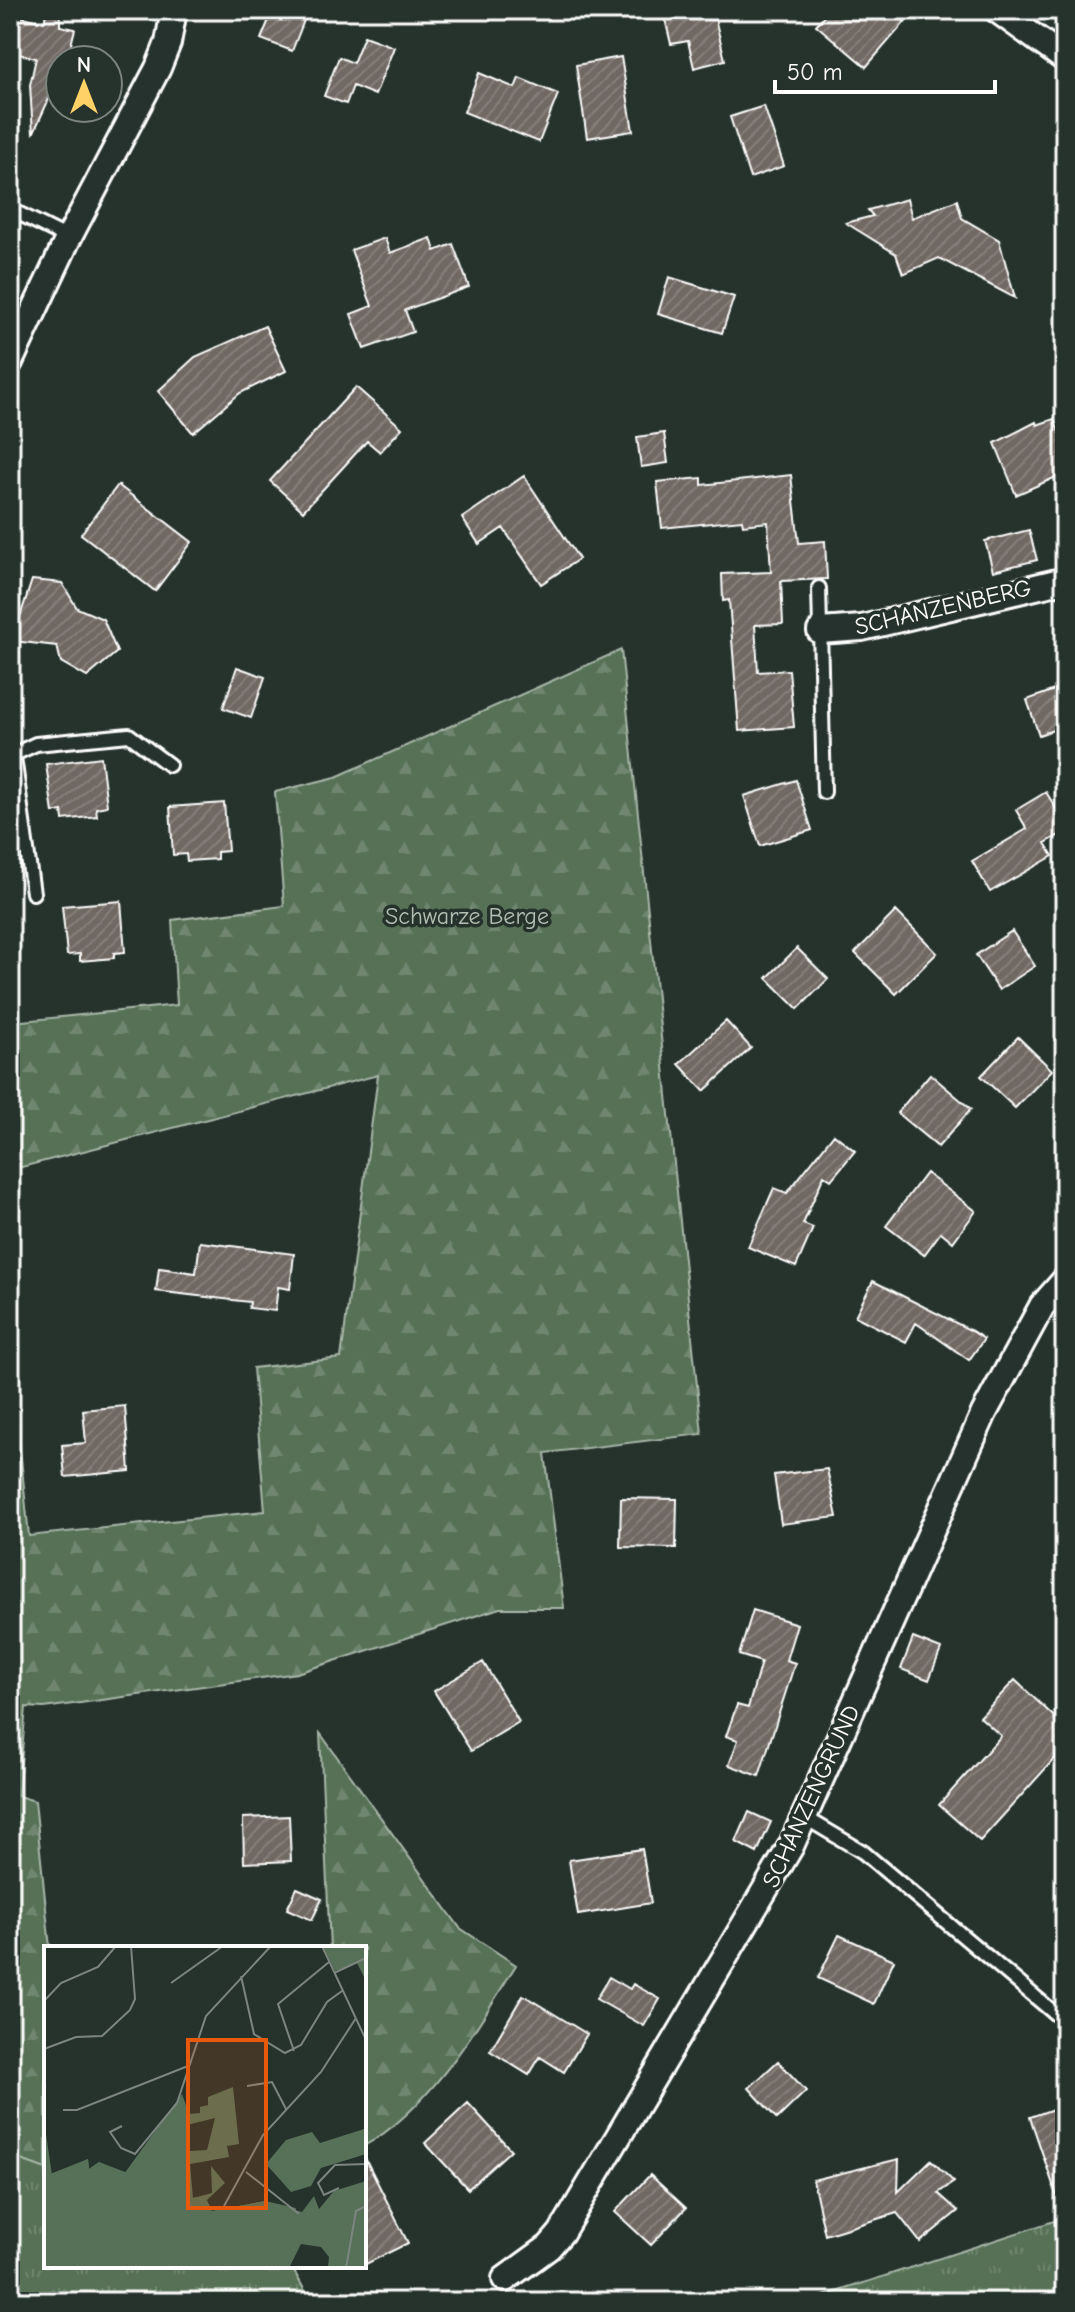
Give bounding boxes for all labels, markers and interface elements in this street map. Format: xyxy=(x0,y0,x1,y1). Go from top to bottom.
north arrow xyxy=(44,44,124,124)
scale bar xyxy=(775,44,995,94)
text: N xyxy=(77,52,91,78)
text: 50 m xyxy=(787,58,843,86)
street label: SCHANZENBERG xyxy=(852,573,1034,641)
park label: Schwarze Berge xyxy=(385,902,549,930)
street label: SCHANZENGRUND xyxy=(756,1700,866,1892)
inset map xyxy=(44,1946,366,2268)

